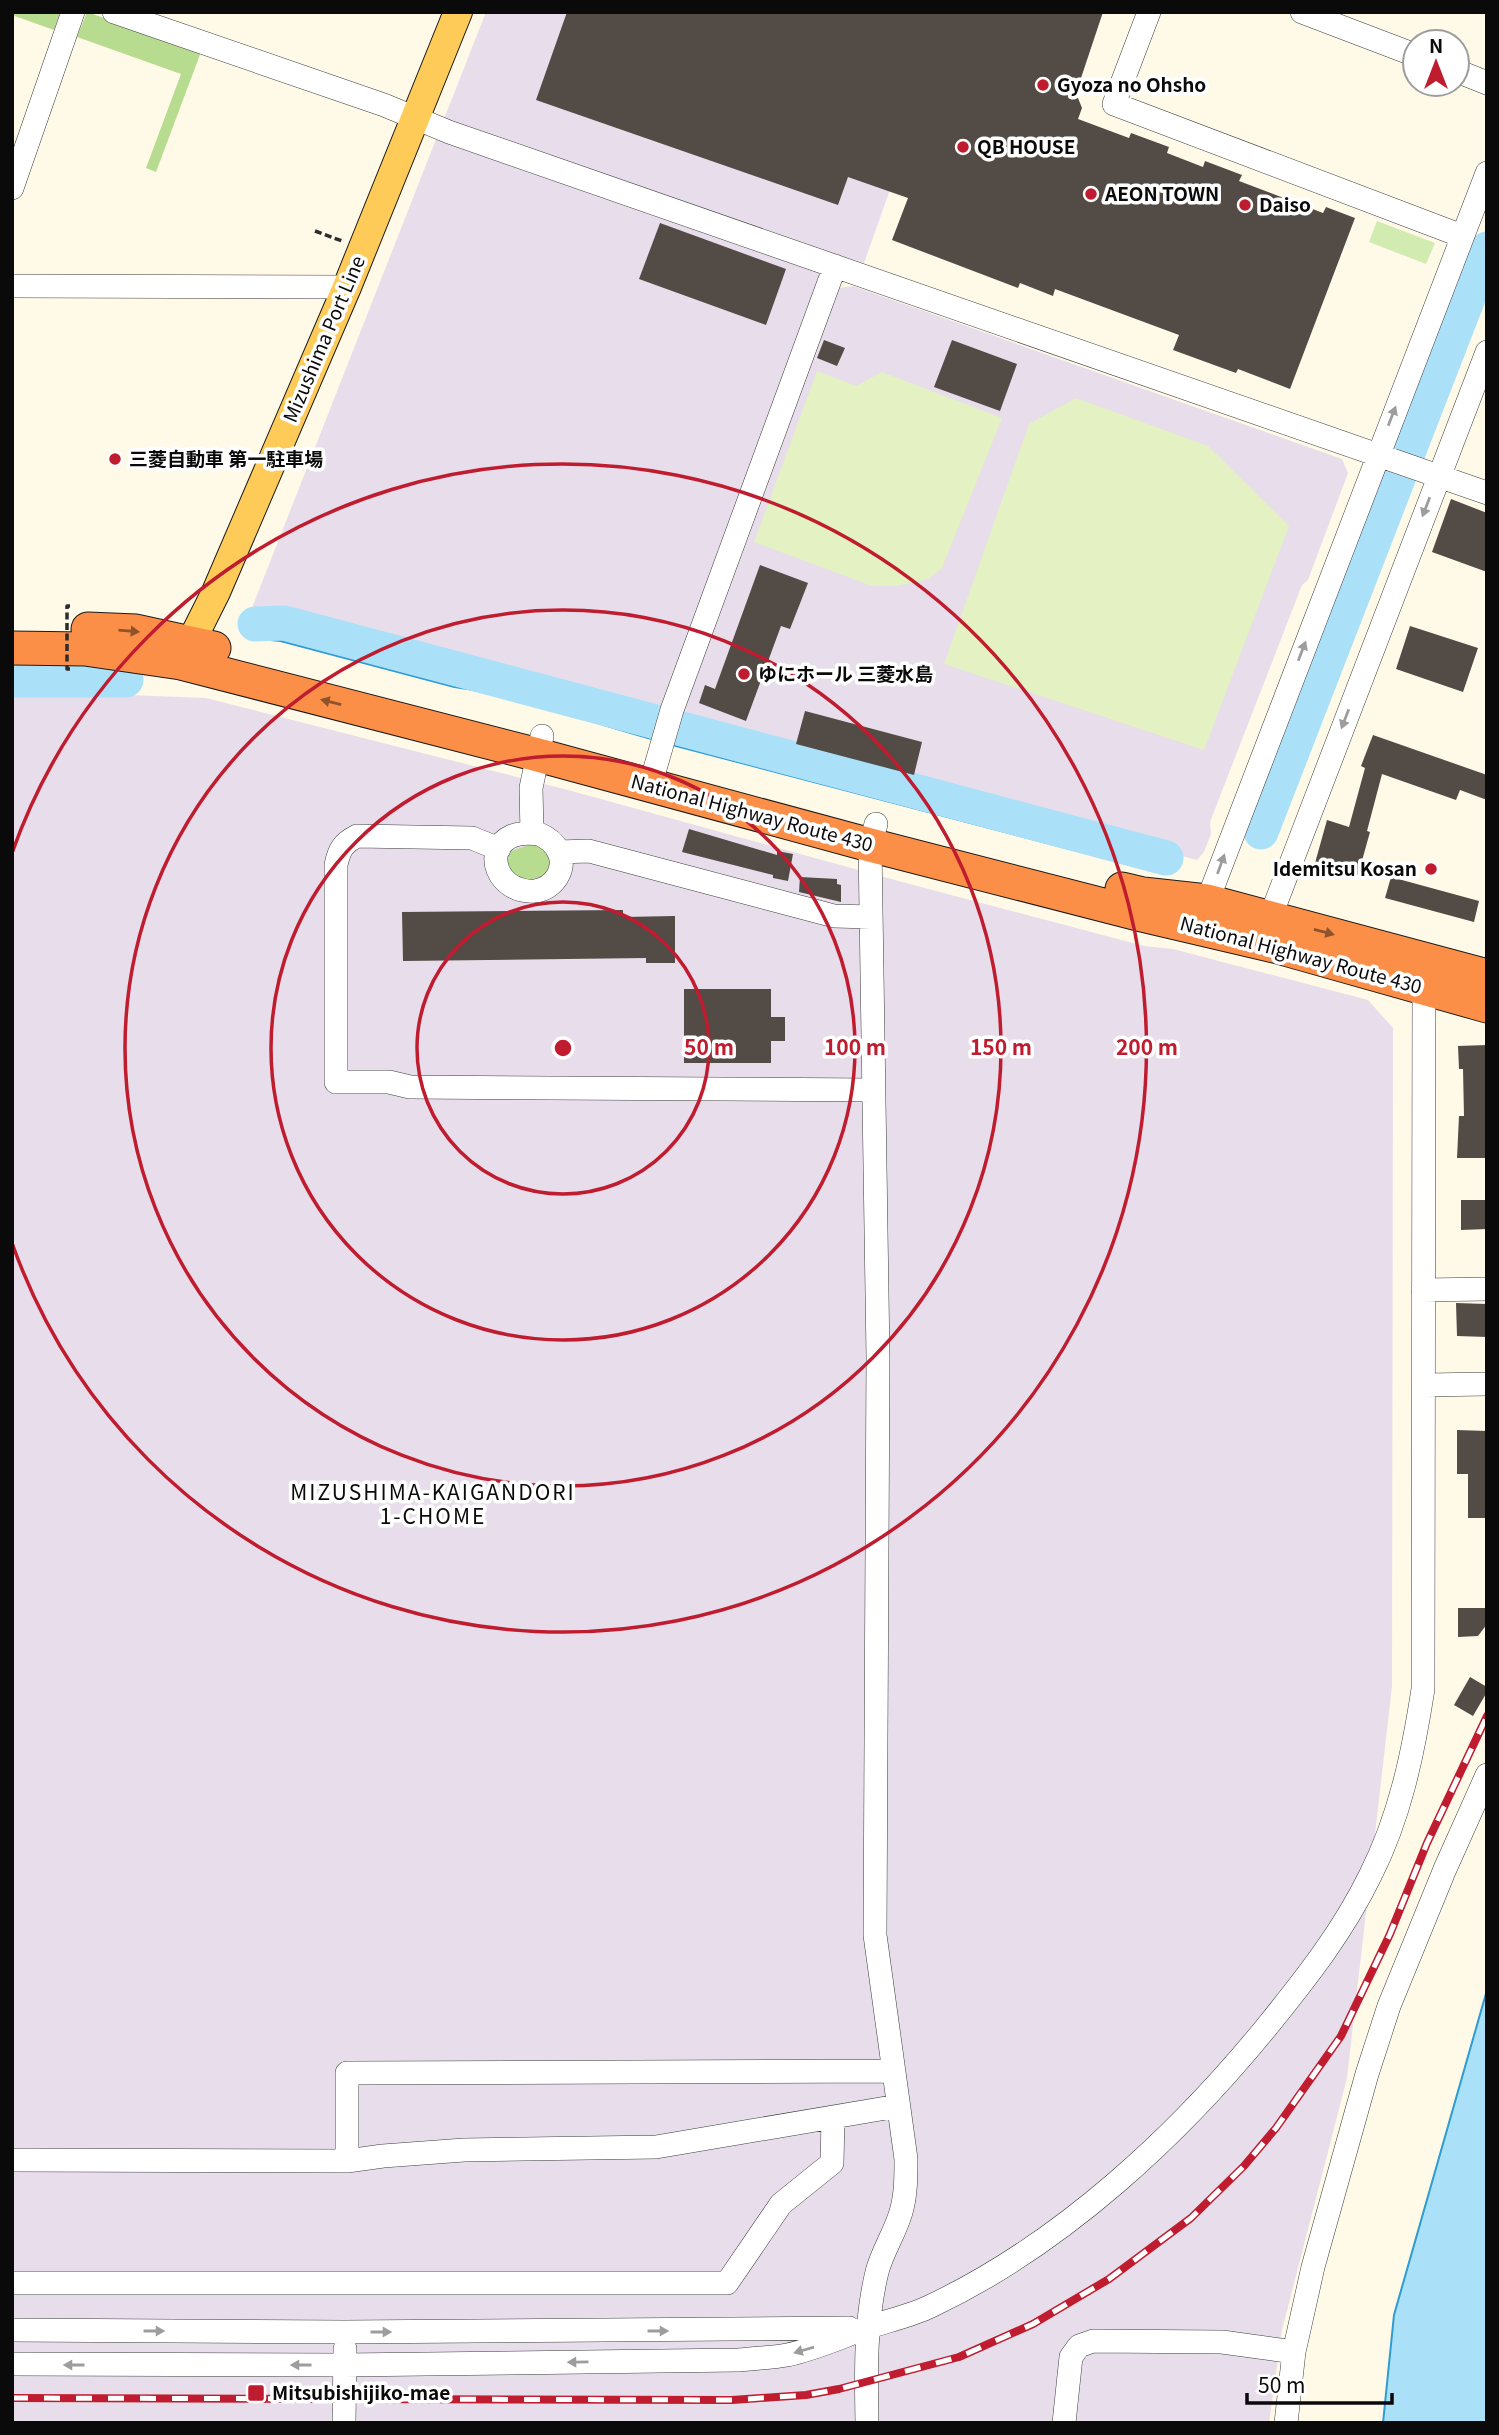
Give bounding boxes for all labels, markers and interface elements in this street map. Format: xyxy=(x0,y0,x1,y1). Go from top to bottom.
north arrow xyxy=(1401,28,1471,98)
text: N xyxy=(1429,31,1443,58)
place label: Gyoza no Ohsho xyxy=(1057,70,1206,97)
marker: Gyoza no Ohsho xyxy=(1035,77,1051,93)
place label: QB HOUSE xyxy=(977,132,1075,159)
marker: QB HOUSE xyxy=(955,139,971,155)
place label: AEON TOWN xyxy=(1104,179,1219,206)
marker: AEON TOWN xyxy=(1083,186,1099,202)
place label: Daiso xyxy=(1259,190,1311,217)
marker: Daiso xyxy=(1237,197,1253,213)
street label: Mizushima Port Line xyxy=(275,251,370,426)
one-way arrow xyxy=(1387,405,1398,426)
place label: 三菱自動車 第一駐車場 xyxy=(129,444,323,471)
marker: 三菱自動車 第一駐車場 xyxy=(107,451,123,467)
one-way arrow xyxy=(1421,496,1432,517)
one-way arrow xyxy=(119,626,141,637)
one-way arrow xyxy=(1296,641,1307,662)
place label: ゆにホール 三菱水島 xyxy=(758,659,933,686)
marker: ゆにホール 三菱水島 xyxy=(736,666,752,682)
one-way arrow xyxy=(320,696,342,707)
one-way arrow xyxy=(1339,709,1350,730)
street label: National Highway Route 430 xyxy=(629,766,876,857)
one-way arrow xyxy=(1215,853,1226,874)
place label: Idemitsu Kosan xyxy=(1273,854,1417,881)
marker: Idemitsu Kosan xyxy=(1423,861,1439,877)
street label: National Highway Route 430 xyxy=(1178,908,1425,999)
one-way arrow xyxy=(1314,928,1335,938)
text: 50 m xyxy=(684,1031,734,1061)
text: 100 m xyxy=(824,1031,886,1061)
text: 150 m xyxy=(970,1031,1032,1061)
text: 200 m xyxy=(1116,1031,1178,1061)
centre of rings xyxy=(551,1036,575,1060)
district label: MIZUSHIMA-KAIGANDORI 1-CHOME xyxy=(290,1476,576,1530)
one-way arrow xyxy=(143,2325,165,2337)
one-way arrow xyxy=(647,2325,669,2336)
one-way arrow xyxy=(371,2326,393,2338)
one-way arrow xyxy=(793,2345,814,2355)
one-way arrow xyxy=(566,2356,588,2368)
one-way arrow xyxy=(62,2359,84,2370)
one-way arrow xyxy=(290,2359,312,2371)
scale bar xyxy=(1247,2362,1392,2406)
text: 50 m xyxy=(1258,2369,1305,2399)
place label: Mitsubishijiko-mae xyxy=(272,2378,450,2405)
marker: Mitsubishijiko-mae xyxy=(246,2383,266,2403)

